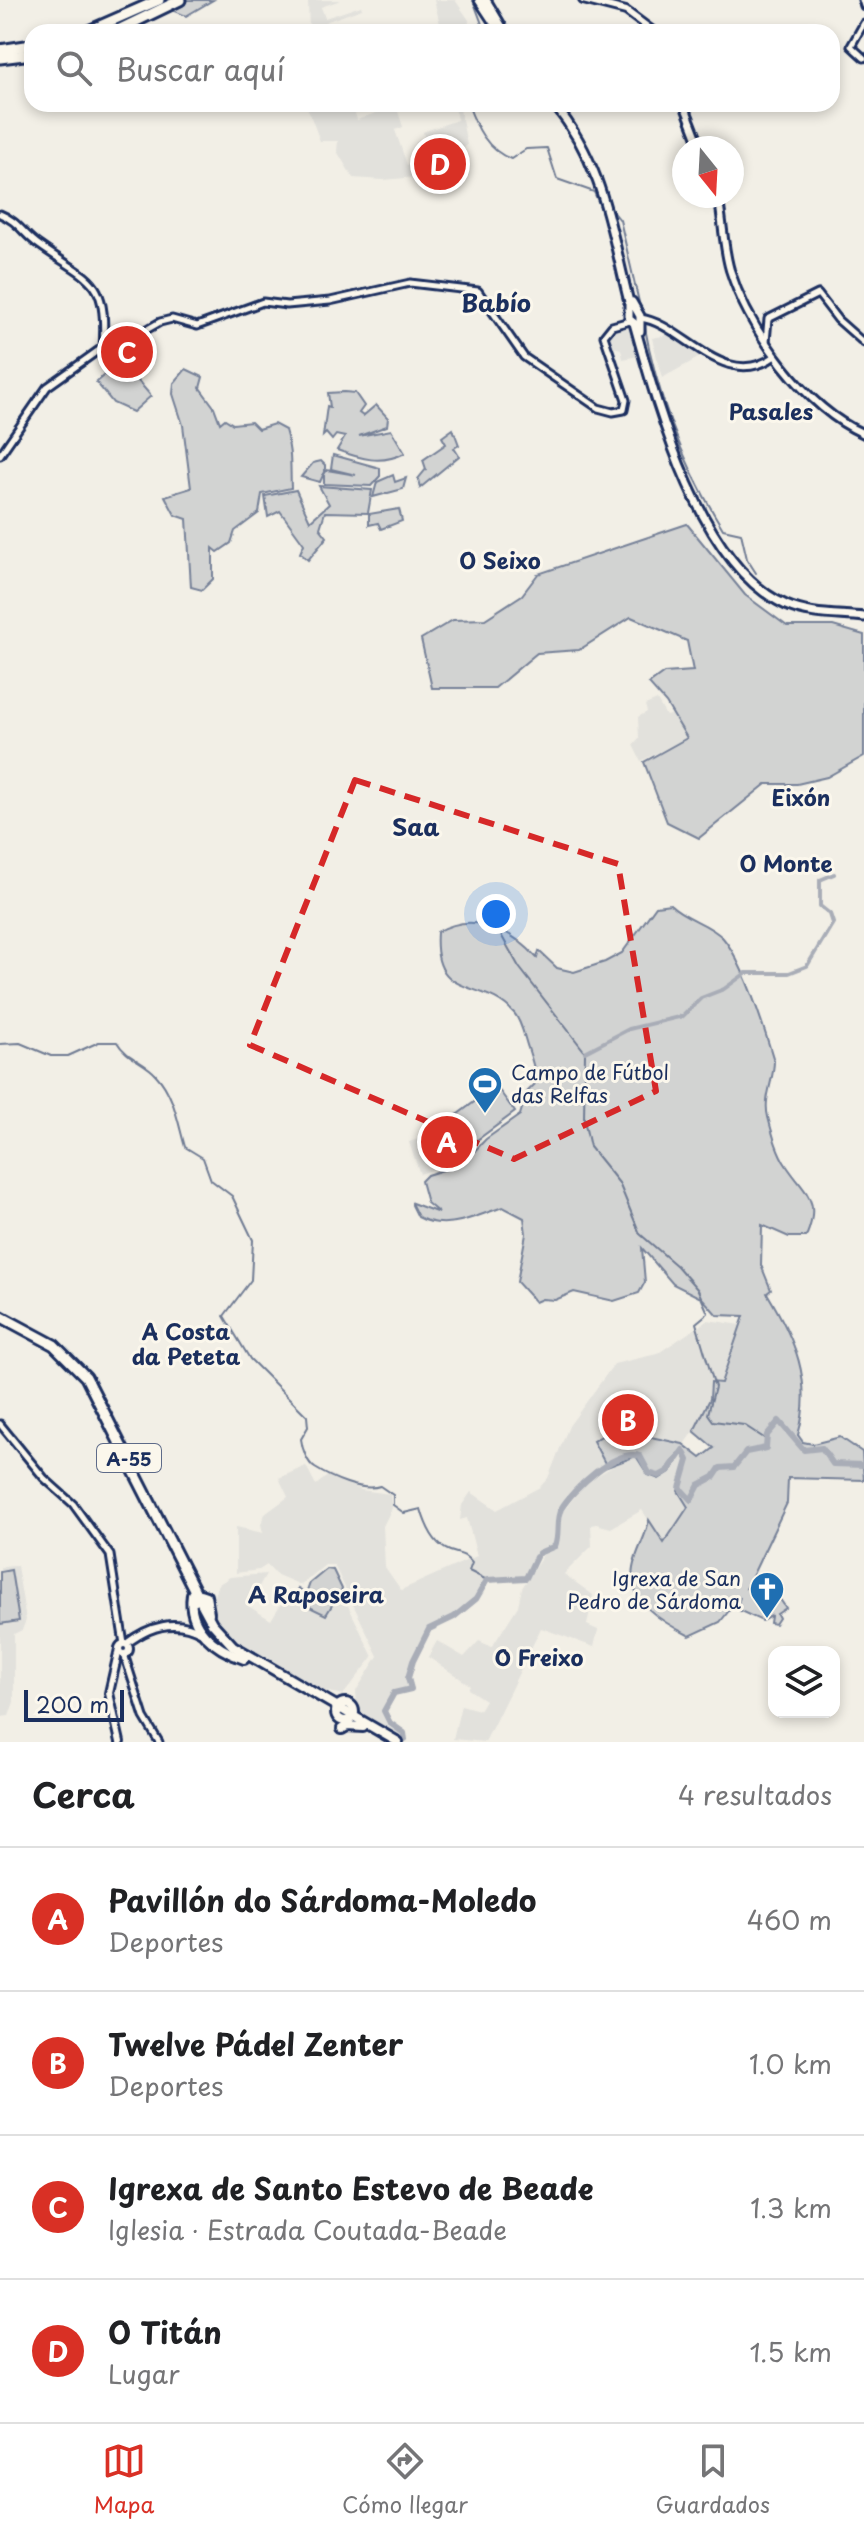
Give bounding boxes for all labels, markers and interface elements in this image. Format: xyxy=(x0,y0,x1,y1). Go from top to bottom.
search box xyxy=(24,24,840,112)
icon: search xyxy=(52,46,96,90)
text: Buscar aquí xyxy=(116,46,285,91)
pin: D xyxy=(414,134,466,194)
north arrow xyxy=(672,136,744,208)
district label: Babío xyxy=(461,284,531,320)
pin: C xyxy=(101,322,153,382)
district label: Pasales xyxy=(729,394,813,427)
district label: O Seixo xyxy=(459,543,541,576)
district label: Eixón xyxy=(772,780,830,813)
district label: Saa xyxy=(392,808,440,844)
district label: O Monte xyxy=(739,846,833,879)
your location xyxy=(476,894,516,934)
place label: Campo de Fútbol das Relfas xyxy=(511,1057,669,1110)
sports icon: Campo de Fútbol das Relfas xyxy=(466,1065,504,1115)
pin: A xyxy=(421,1112,473,1172)
district label: A Costa da Peteta xyxy=(132,1314,240,1372)
pin: B xyxy=(602,1390,654,1450)
road number: A-55 xyxy=(97,1444,161,1472)
place label: Igrexa de San Pedro de Sárdoma xyxy=(567,1563,742,1616)
church icon: Igrexa de San Pedro de Sárdoma xyxy=(748,1570,786,1620)
district label: A Raposeira xyxy=(248,1577,385,1610)
district label: O Freixo xyxy=(495,1640,583,1673)
map controls xyxy=(768,1646,840,1718)
button: layers xyxy=(768,1646,840,1718)
scale bar xyxy=(24,1686,124,1722)
text: 200 m xyxy=(36,1687,109,1720)
text: Cerca xyxy=(32,1768,135,1820)
text: 4 resultados xyxy=(678,1775,832,1814)
text: Pavillón do Sárdoma-Moledo xyxy=(108,1877,536,1922)
text: A xyxy=(48,1900,68,1939)
text: 460 m xyxy=(747,1900,832,1939)
text: Deportes xyxy=(108,1922,223,1961)
text: Twelve Pádel Zenter xyxy=(108,2021,403,2066)
text: B xyxy=(49,2044,67,2083)
text: 1.0 km xyxy=(749,2044,832,2083)
text: Deportes xyxy=(108,2066,223,2105)
text: Igrexa de Santo Estevo de Beade xyxy=(108,2165,593,2210)
text: C xyxy=(48,2188,68,2227)
text: 1.3 km xyxy=(750,2188,832,2227)
text: Iglesia · Estrada Coutada-Beade xyxy=(108,2210,507,2249)
text: O Titán xyxy=(108,2309,222,2354)
text: D xyxy=(48,2332,68,2371)
text: 1.5 km xyxy=(749,2332,832,2371)
text: Lugar xyxy=(108,2354,180,2393)
tab: Mapa xyxy=(94,2439,154,2520)
tab: Cómo llegar xyxy=(342,2439,468,2520)
tab: Guardados xyxy=(656,2439,770,2520)

